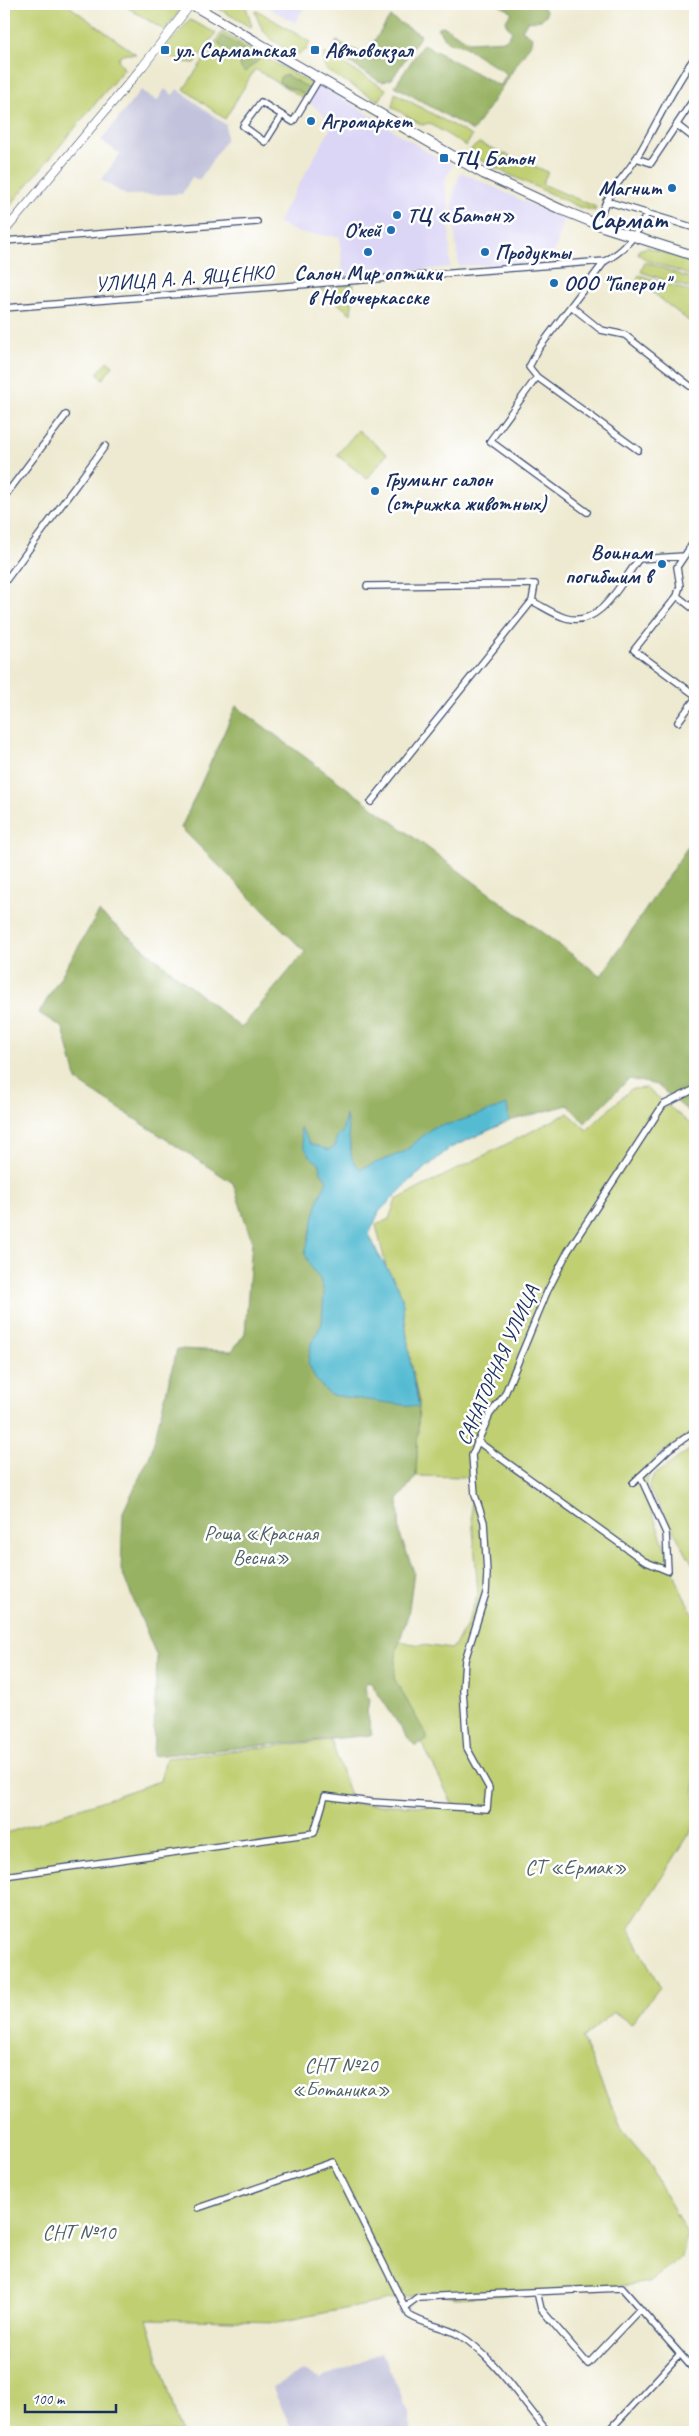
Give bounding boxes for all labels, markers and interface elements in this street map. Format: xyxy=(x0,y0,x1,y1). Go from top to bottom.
place label: ул. Сарматская xyxy=(173,37,296,63)
place label: Автовокзал xyxy=(325,37,415,64)
marker: ул. Сарматская xyxy=(159,44,171,56)
marker: Автовокзал xyxy=(309,44,321,56)
place label: Агромаркет xyxy=(321,108,414,134)
marker: Агромаркет xyxy=(305,115,317,127)
place label: ТЦ Батон xyxy=(454,145,536,171)
marker: ТЦ Батон xyxy=(438,152,450,164)
place label: Магнит xyxy=(599,175,663,201)
marker: Магнит xyxy=(666,182,678,194)
place label: ТЦ «Батон» xyxy=(407,202,515,228)
district label: Сармат xyxy=(590,203,669,236)
marker: ТЦ «Батон» xyxy=(391,209,403,221)
place label: О’кей xyxy=(344,217,383,243)
marker: О’кей xyxy=(385,224,397,236)
place label: Продукты xyxy=(495,239,573,266)
marker: Салон Мир оптики в Новочеркасске xyxy=(362,246,374,258)
marker: Продукты xyxy=(479,246,491,258)
street label: УЛИЦА А. А. ЯЩЕНКО xyxy=(94,259,277,297)
place label: Салон Мир оптики в Новочеркасске xyxy=(294,260,443,310)
place label: ООО "Гиперон" xyxy=(564,270,675,296)
marker: ООО "Гиперон" xyxy=(548,277,560,289)
place label: Груминг салон (стрижка животных) xyxy=(385,466,548,516)
marker: Груминг салон (стрижка животных) xyxy=(369,485,381,497)
place label: Воинам погибшим в xyxy=(565,539,656,589)
marker: Воинам погибшим в xyxy=(656,558,668,570)
street label: САНАТОРНАЯ УЛИЦА xyxy=(450,1281,544,1449)
park label: Роща «Красная Весна» xyxy=(204,1520,320,1570)
park label: СТ «Ермак» xyxy=(525,1854,627,1880)
park label: СНТ №20 «Ботаника» xyxy=(292,2052,390,2102)
park label: СНТ №10 xyxy=(43,2219,117,2245)
scale bar xyxy=(25,2381,116,2413)
text: 100 m xyxy=(32,2390,66,2409)

